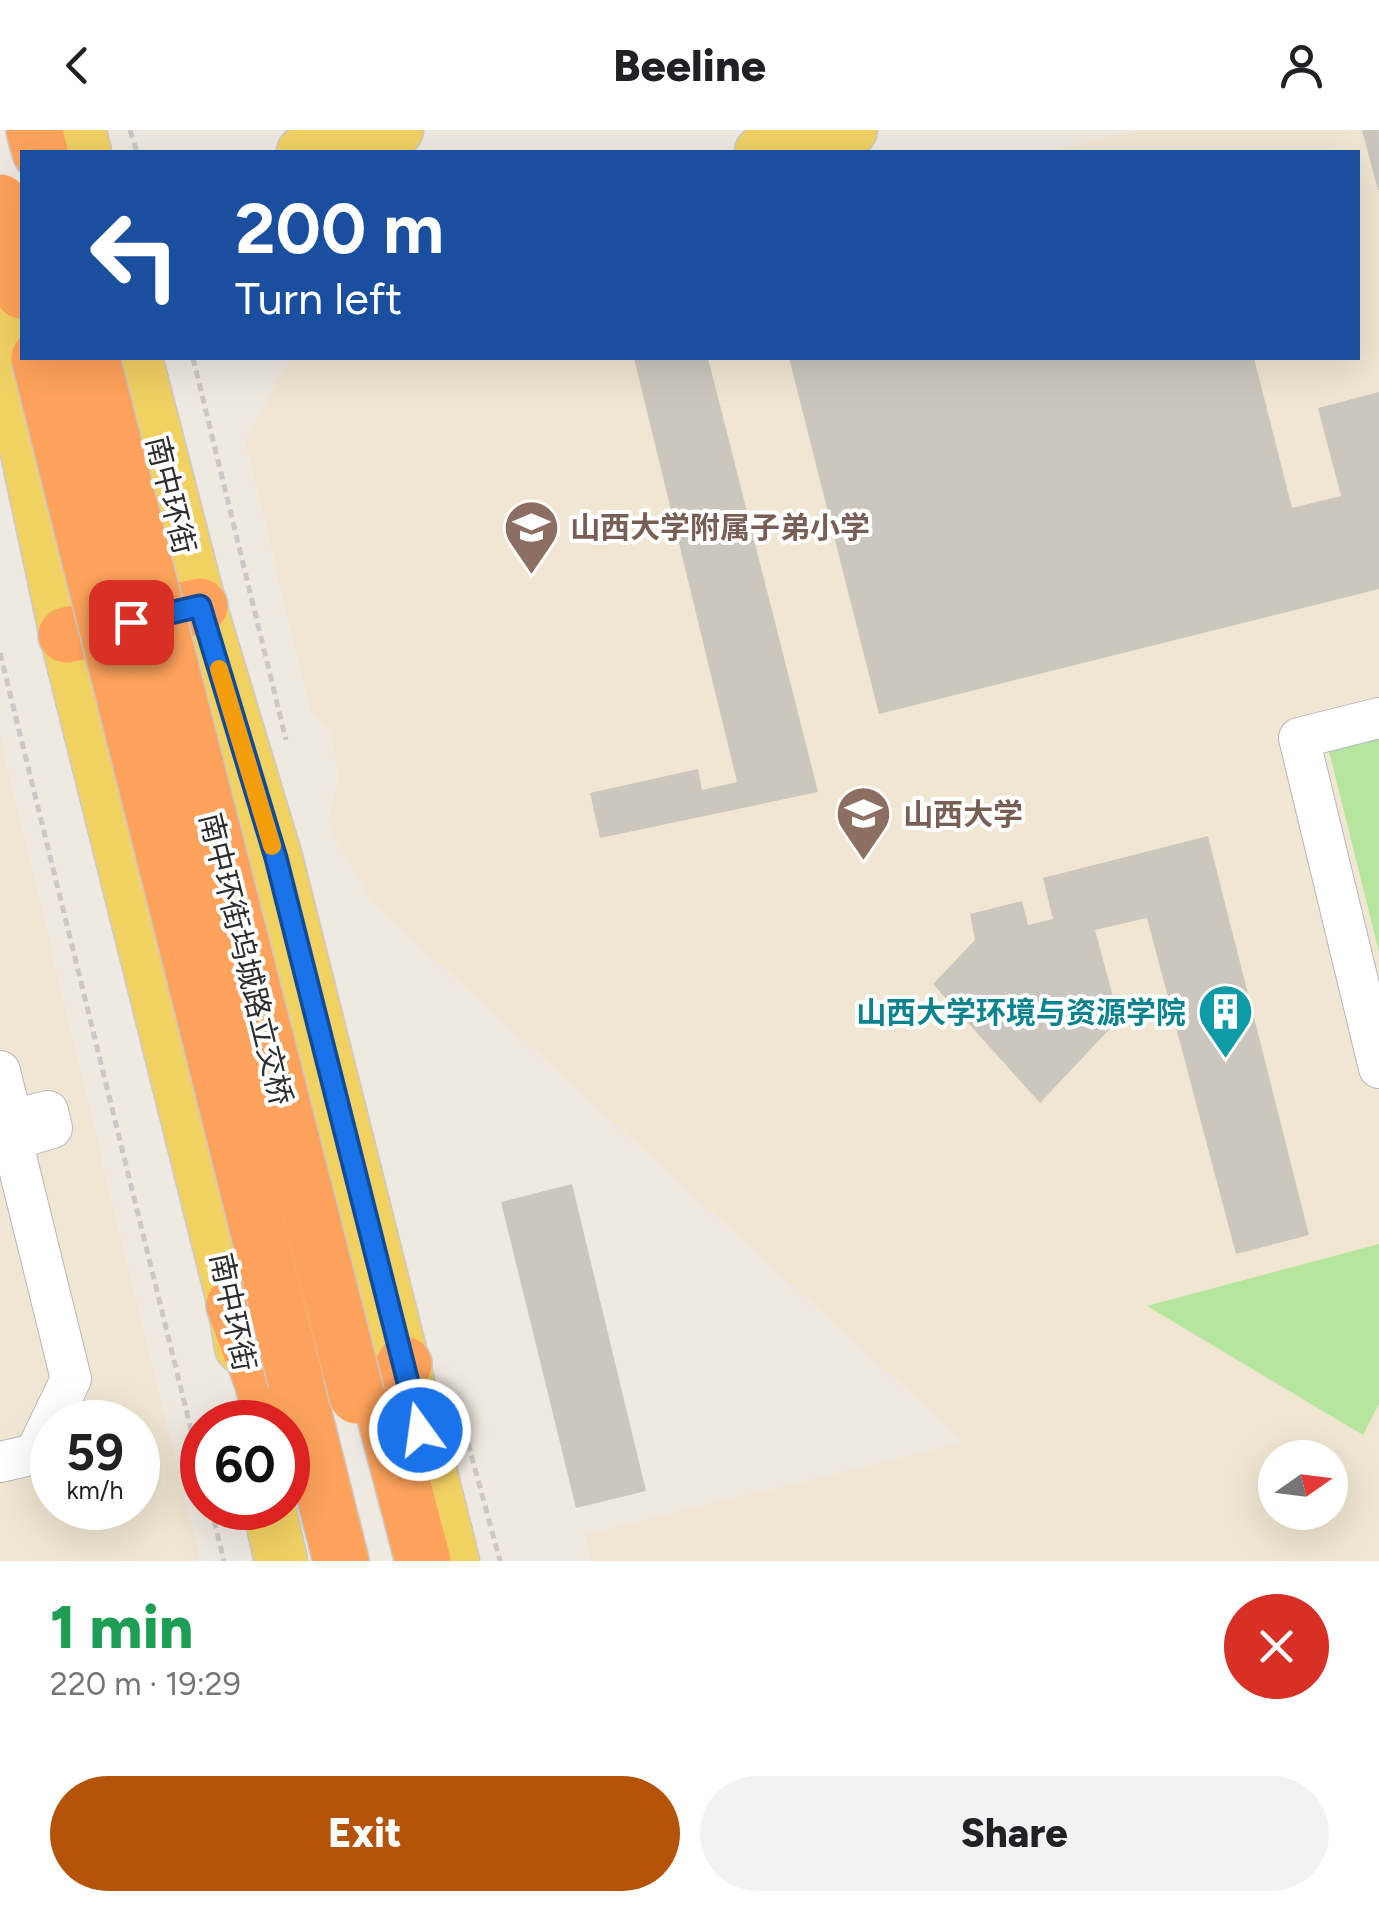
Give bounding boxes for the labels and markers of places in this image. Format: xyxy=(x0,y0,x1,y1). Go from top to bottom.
school or university icon: 山西大学附属子弟小学 xyxy=(501,497,561,576)
place label: 山西大学附属子弟小学 xyxy=(570,509,870,546)
pin xyxy=(89,580,174,665)
school or university icon: 山西大学 xyxy=(834,784,894,863)
place label: 山西大学 xyxy=(903,796,1023,833)
building icon: 山西大学环境与资源学院 xyxy=(1195,982,1255,1061)
place label: 山西大学环境与资源学院 xyxy=(856,994,1186,1031)

